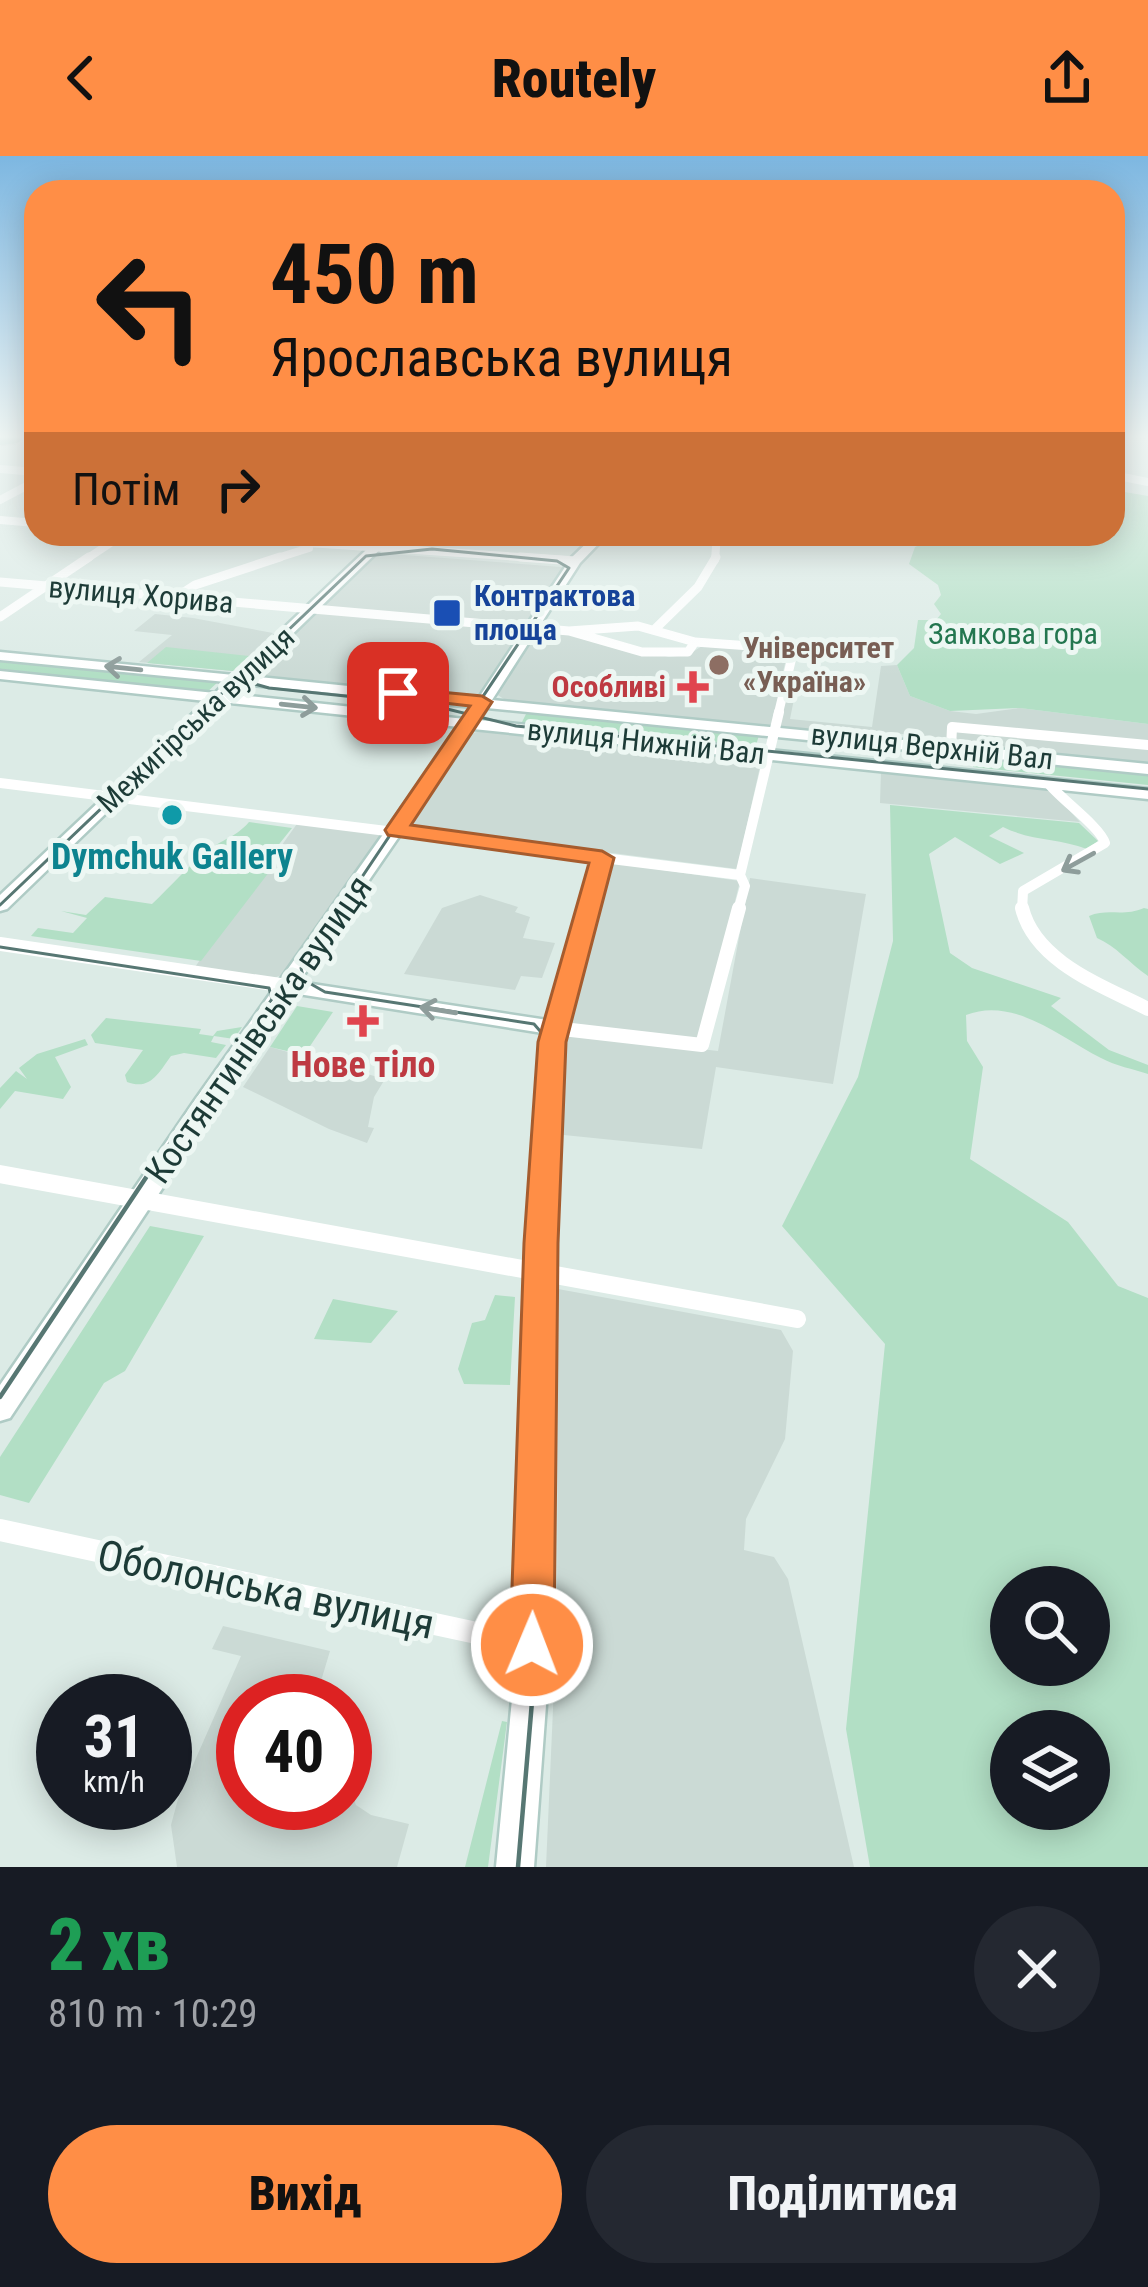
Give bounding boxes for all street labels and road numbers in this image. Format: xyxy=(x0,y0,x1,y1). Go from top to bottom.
street label: вулиця Хорива xyxy=(47,569,235,620)
street label: Межигірська вулиця xyxy=(90,619,301,820)
street label: вулиця Нижній Вал xyxy=(525,712,767,771)
street label: вулиця Верхній Вал xyxy=(809,716,1055,777)
street label: Костянтинівська вулиця xyxy=(137,868,381,1191)
street label: Оболонська вулиця xyxy=(93,1530,439,1649)

